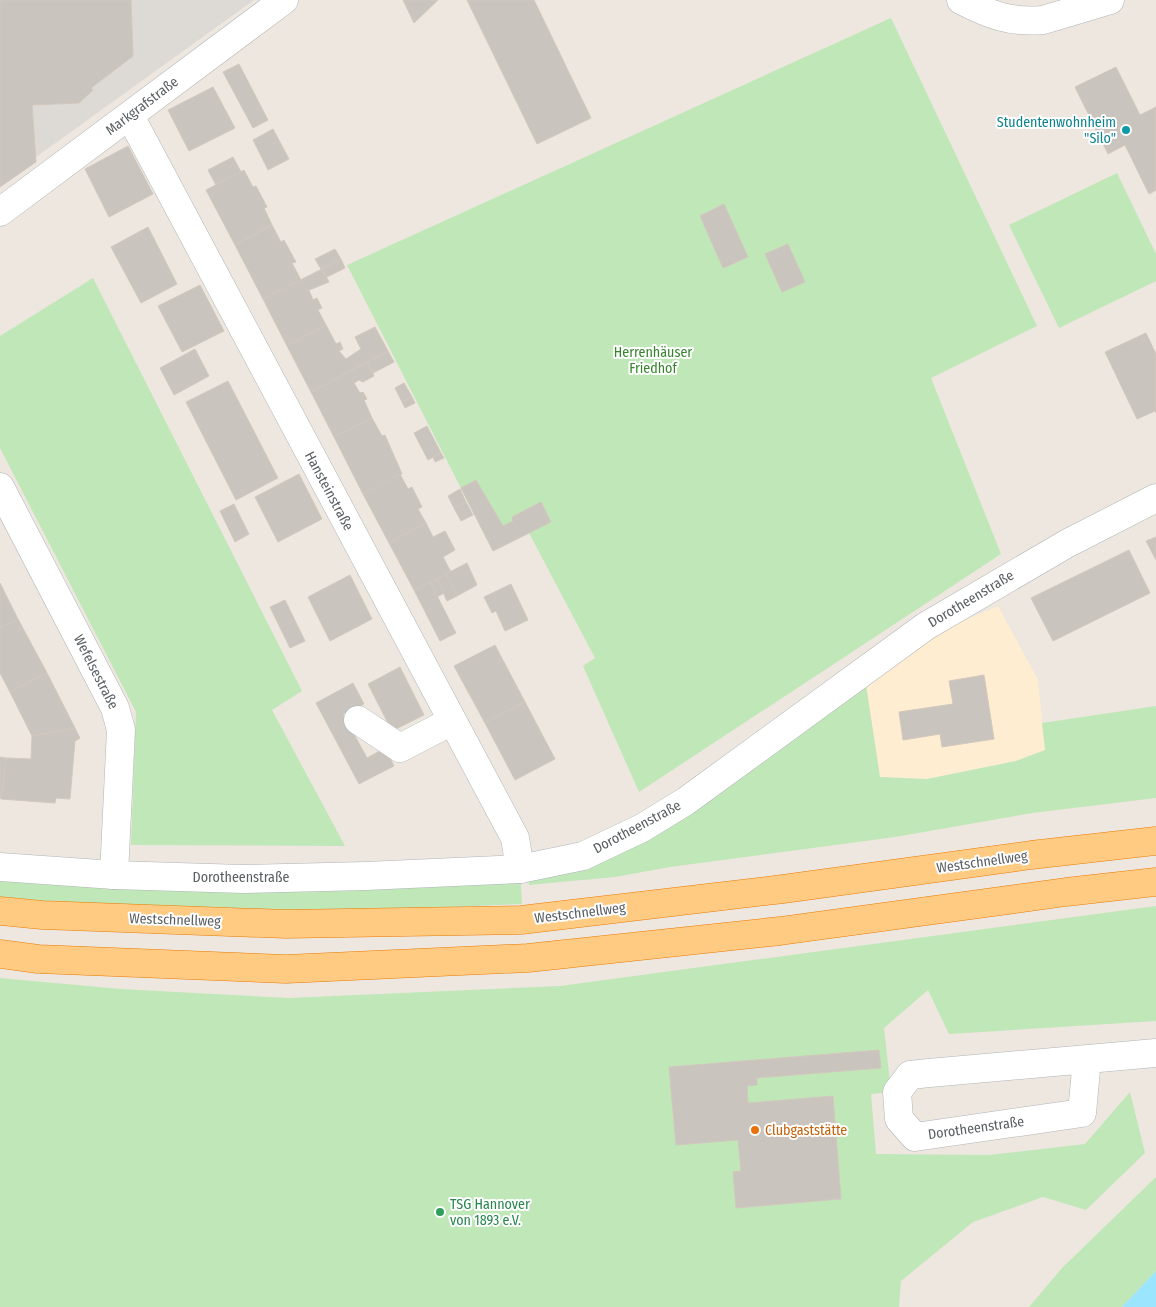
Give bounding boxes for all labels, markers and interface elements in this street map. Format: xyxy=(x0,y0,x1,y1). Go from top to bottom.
street label: Markgrafstraße xyxy=(102,73,182,139)
place label: Studentenwohnheim "Silo" xyxy=(997,114,1116,147)
marker: Studentenwohnheim "Silo" xyxy=(1120,124,1132,136)
park label: Herrenhäuser Friedhof xyxy=(614,344,692,377)
street label: Hansteinstraße xyxy=(301,449,357,534)
street label: Dorotheenstraße xyxy=(925,567,1017,631)
street label: Wefelsestraße xyxy=(70,632,122,712)
street label: Dorotheenstraße xyxy=(590,797,684,857)
street label: Westschnellweg xyxy=(935,847,1029,877)
street label: Dorotheenstraße xyxy=(193,869,289,886)
street label: Westschnellweg xyxy=(534,899,627,927)
street label: Westschnellweg xyxy=(129,910,221,930)
street label: Dorotheenstraße xyxy=(927,1113,1025,1143)
place label: Clubgaststätte xyxy=(765,1122,847,1139)
marker: Clubgaststätte xyxy=(749,1124,761,1136)
place label: TSG Hannover von 1893 e.V. xyxy=(450,1196,530,1229)
marker: TSG Hannover von 1893 e.V. xyxy=(434,1206,446,1218)

